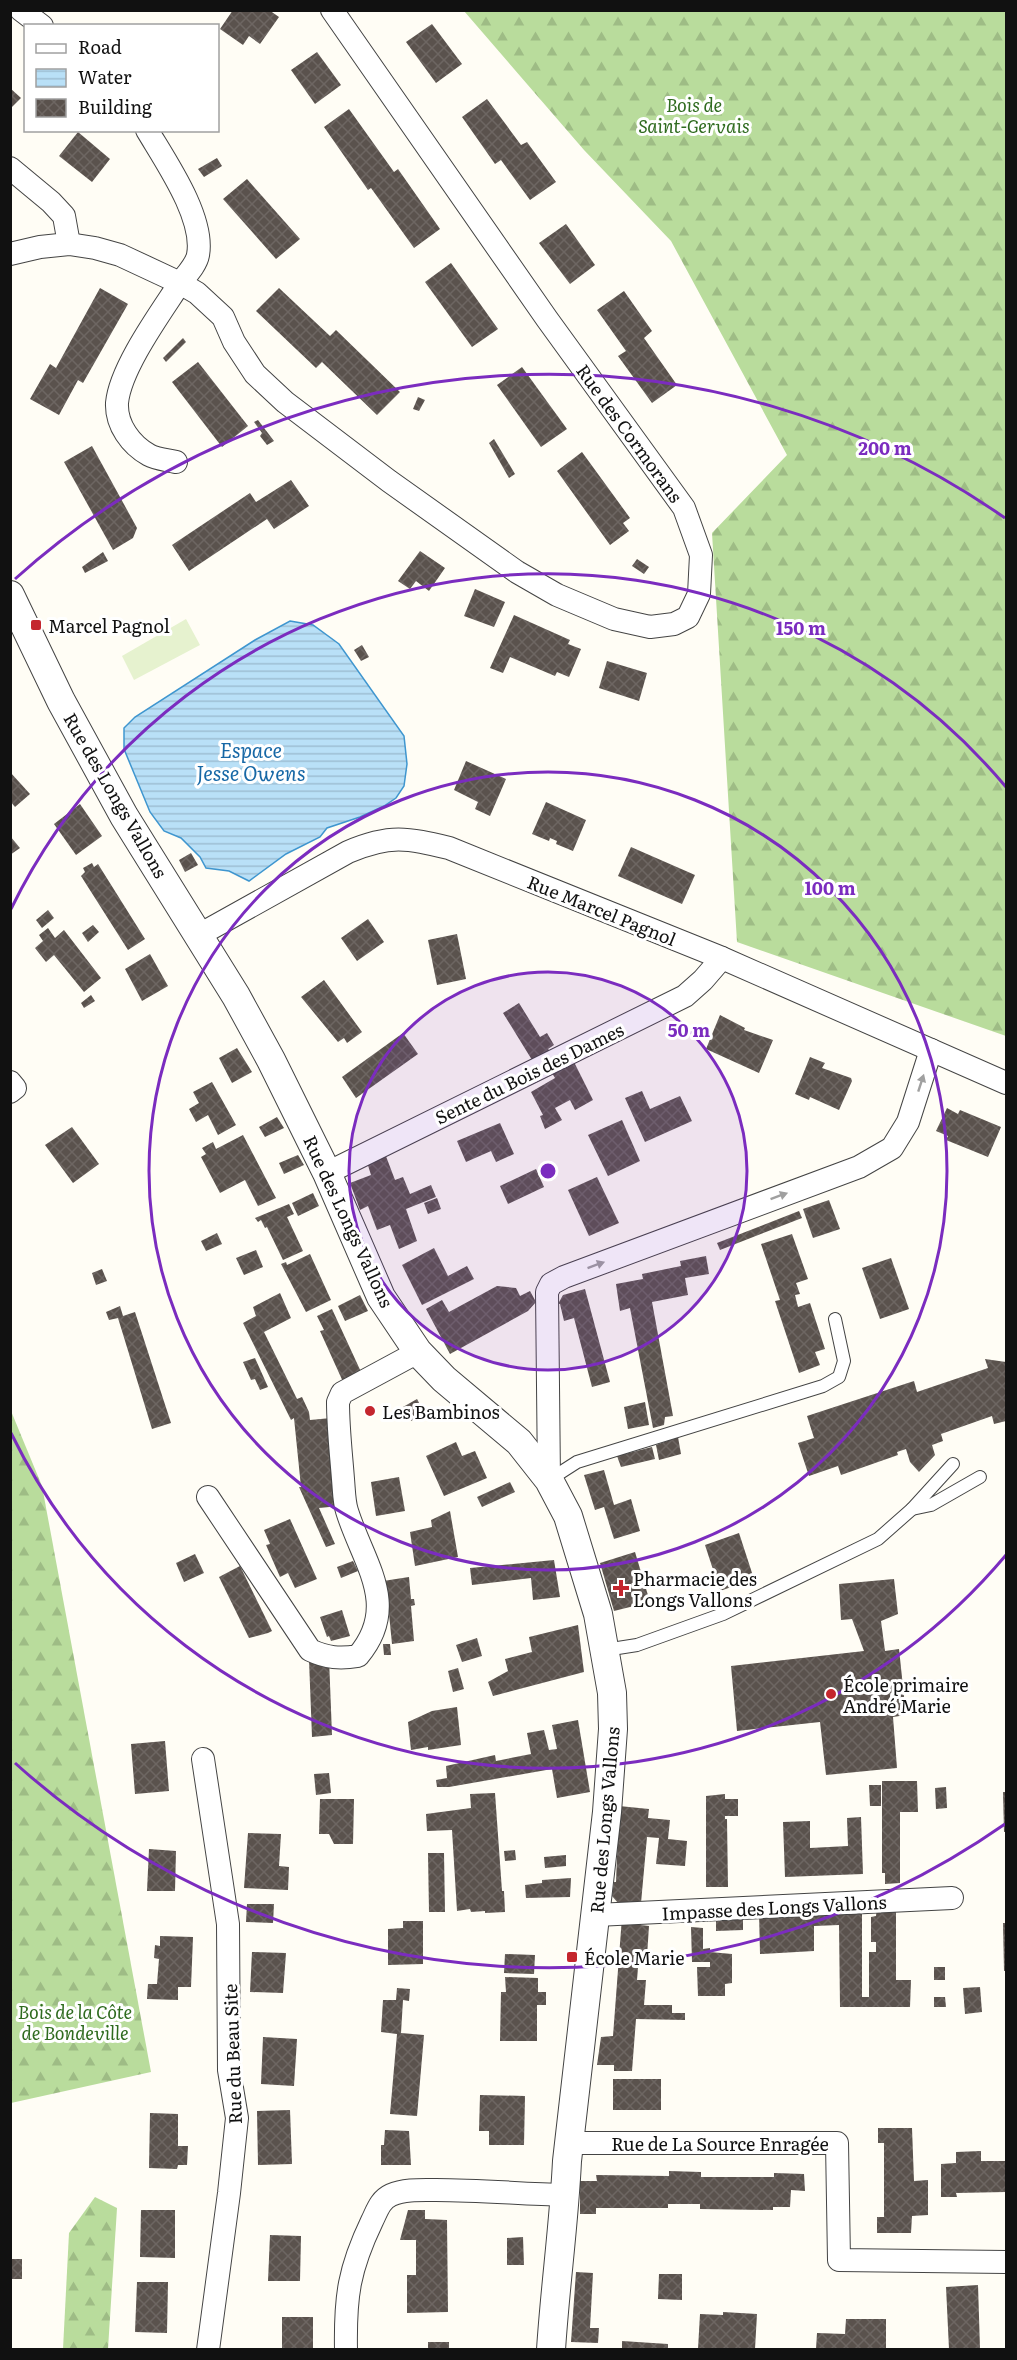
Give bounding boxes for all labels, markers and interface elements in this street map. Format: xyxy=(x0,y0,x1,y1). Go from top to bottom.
legend xyxy=(24,24,219,132)
text: Road xyxy=(78,33,122,60)
text: Water xyxy=(78,63,132,90)
park label: Bois de Saint-Gervais xyxy=(638,91,750,139)
text: Building xyxy=(78,93,153,120)
street label: Rue des Cormorans xyxy=(570,358,690,508)
text: 200 m xyxy=(858,434,912,461)
place label: Marcel Pagnol xyxy=(48,612,170,639)
text: 150 m xyxy=(776,614,826,641)
marker: Marcel Pagnol xyxy=(29,618,43,632)
street label: Rue des Longs Vallons xyxy=(57,707,175,883)
water label: Espace Jesse Owens xyxy=(196,734,306,787)
street label: Rue Marcel Pagnol xyxy=(523,868,681,952)
text: 100 m xyxy=(804,874,856,901)
street label: Sente du Bois des Dames xyxy=(430,1016,628,1130)
text: 50 m xyxy=(668,1016,710,1043)
one-way arrow xyxy=(916,1074,926,1092)
street label: Rue des Longs Vallons xyxy=(297,1130,401,1312)
centre of rings xyxy=(538,1161,558,1181)
one-way arrow xyxy=(770,1191,788,1201)
one-way arrow xyxy=(588,1259,606,1269)
place label: Les Bambinos xyxy=(382,1398,500,1425)
marker: Les Bambinos xyxy=(363,1404,377,1418)
place label: Pharmacie des Longs Vallons xyxy=(633,1565,757,1613)
marker: Pharmacie des Longs Vallons xyxy=(614,1581,628,1595)
place label: École primaire André Marie xyxy=(843,1671,969,1719)
marker: École primaire André Marie xyxy=(824,1687,838,1701)
street label: Rue des Longs Vallons xyxy=(582,1726,626,1914)
street label: Impasse des Longs Vallons xyxy=(661,1888,887,1926)
place label: École Marie xyxy=(584,1944,685,1971)
marker: École Marie xyxy=(565,1950,579,1964)
street label: Rue du Beau Site xyxy=(216,1983,248,2125)
park label: Bois de la Côte de Bondeville xyxy=(18,1998,132,2046)
street label: Rue de La Source Enragée xyxy=(611,2130,829,2157)

